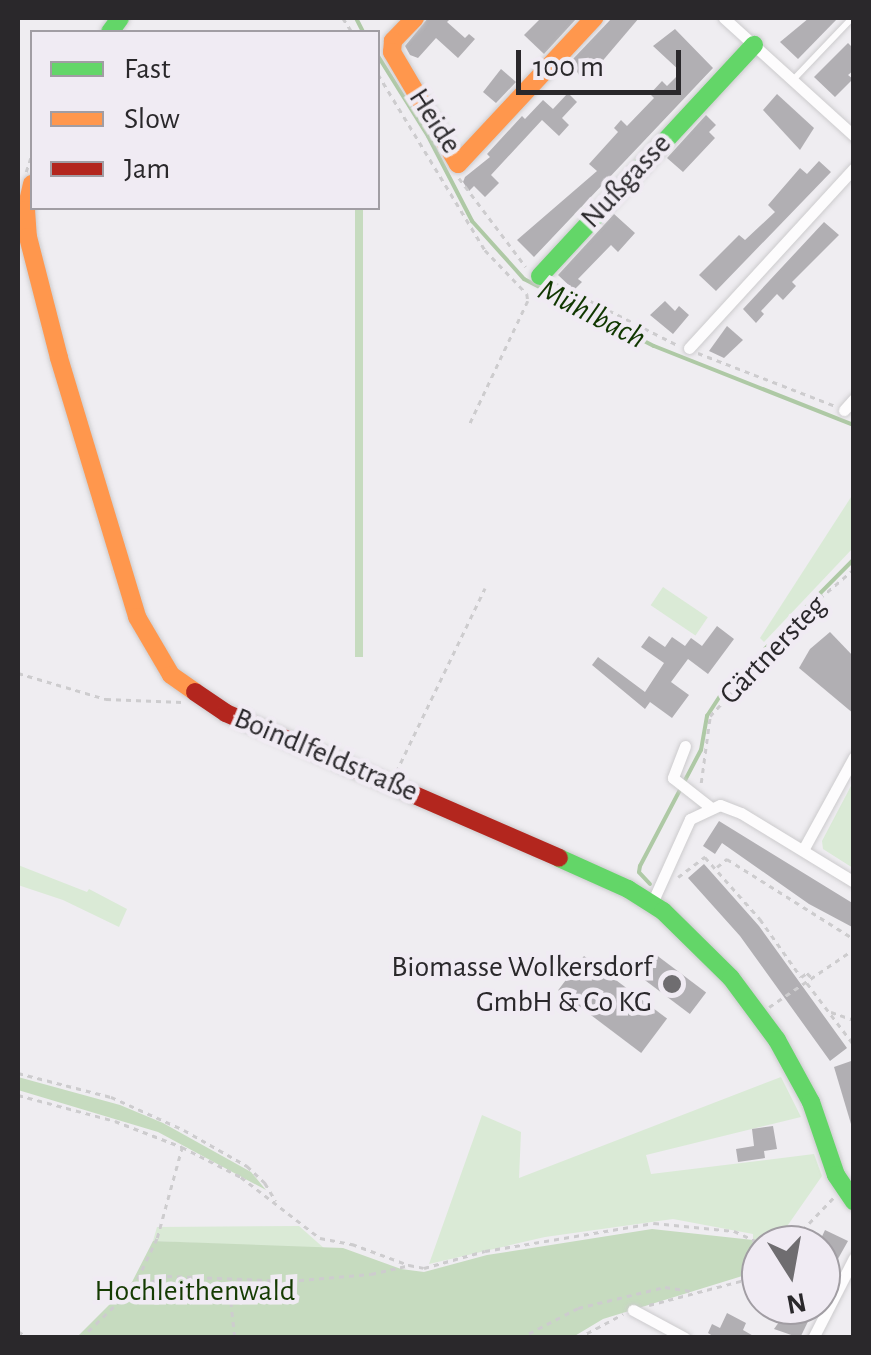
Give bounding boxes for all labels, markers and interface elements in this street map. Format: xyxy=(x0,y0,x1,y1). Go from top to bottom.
legend xyxy=(30,30,380,210)
scale bar xyxy=(521,30,686,92)
text: 100 m xyxy=(533,52,604,82)
text: Fast xyxy=(124,54,171,84)
street label: Heide xyxy=(401,82,469,160)
text: Slow xyxy=(124,104,180,134)
street label: Nußgasse xyxy=(573,126,679,236)
text: Jam xyxy=(124,154,170,184)
water label: Mühlbach xyxy=(532,271,652,357)
street label: Gärtnersteg xyxy=(712,588,834,712)
street label: Boindlfeldstraße xyxy=(229,700,423,810)
place label: Biomasse Wolkersdorf GmbH & Co KG xyxy=(391,949,652,1020)
marker: Biomasse Wolkersdorf GmbH & Co KG xyxy=(661,973,683,995)
north arrow xyxy=(741,1225,841,1325)
park label: Hochleithenwald xyxy=(95,1273,295,1309)
text: N xyxy=(784,1287,809,1318)

